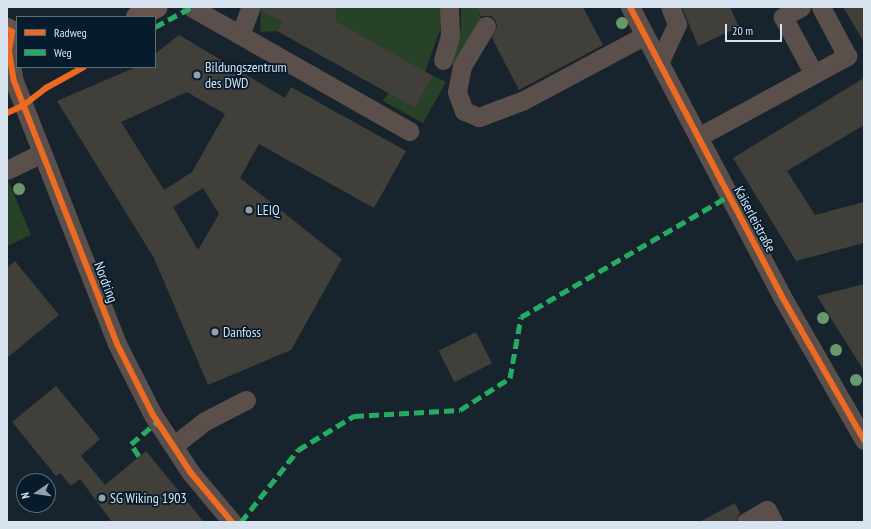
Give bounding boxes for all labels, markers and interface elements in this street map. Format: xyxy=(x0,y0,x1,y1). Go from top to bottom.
legend xyxy=(16,16,156,68)
scale bar xyxy=(727,16,784,42)
text: 20 m xyxy=(732,23,753,38)
text: Radweg xyxy=(54,25,87,40)
text: Weg xyxy=(54,45,72,60)
place label: Bildungszentrum des DWD xyxy=(205,59,287,92)
marker: Bildungszentrum des DWD xyxy=(192,70,202,80)
street label: Kaiserleistraße xyxy=(731,183,779,255)
place label: LEIQ xyxy=(257,202,280,218)
marker: LEIQ xyxy=(244,205,254,215)
street label: Nordring xyxy=(91,259,121,305)
place label: Danfoss xyxy=(223,324,261,340)
marker: Danfoss xyxy=(210,327,220,337)
north arrow xyxy=(16,473,56,513)
place label: SG Wiking 1903 xyxy=(110,490,187,506)
text: N xyxy=(18,491,33,500)
marker: SG Wiking 1903 xyxy=(97,493,107,503)

